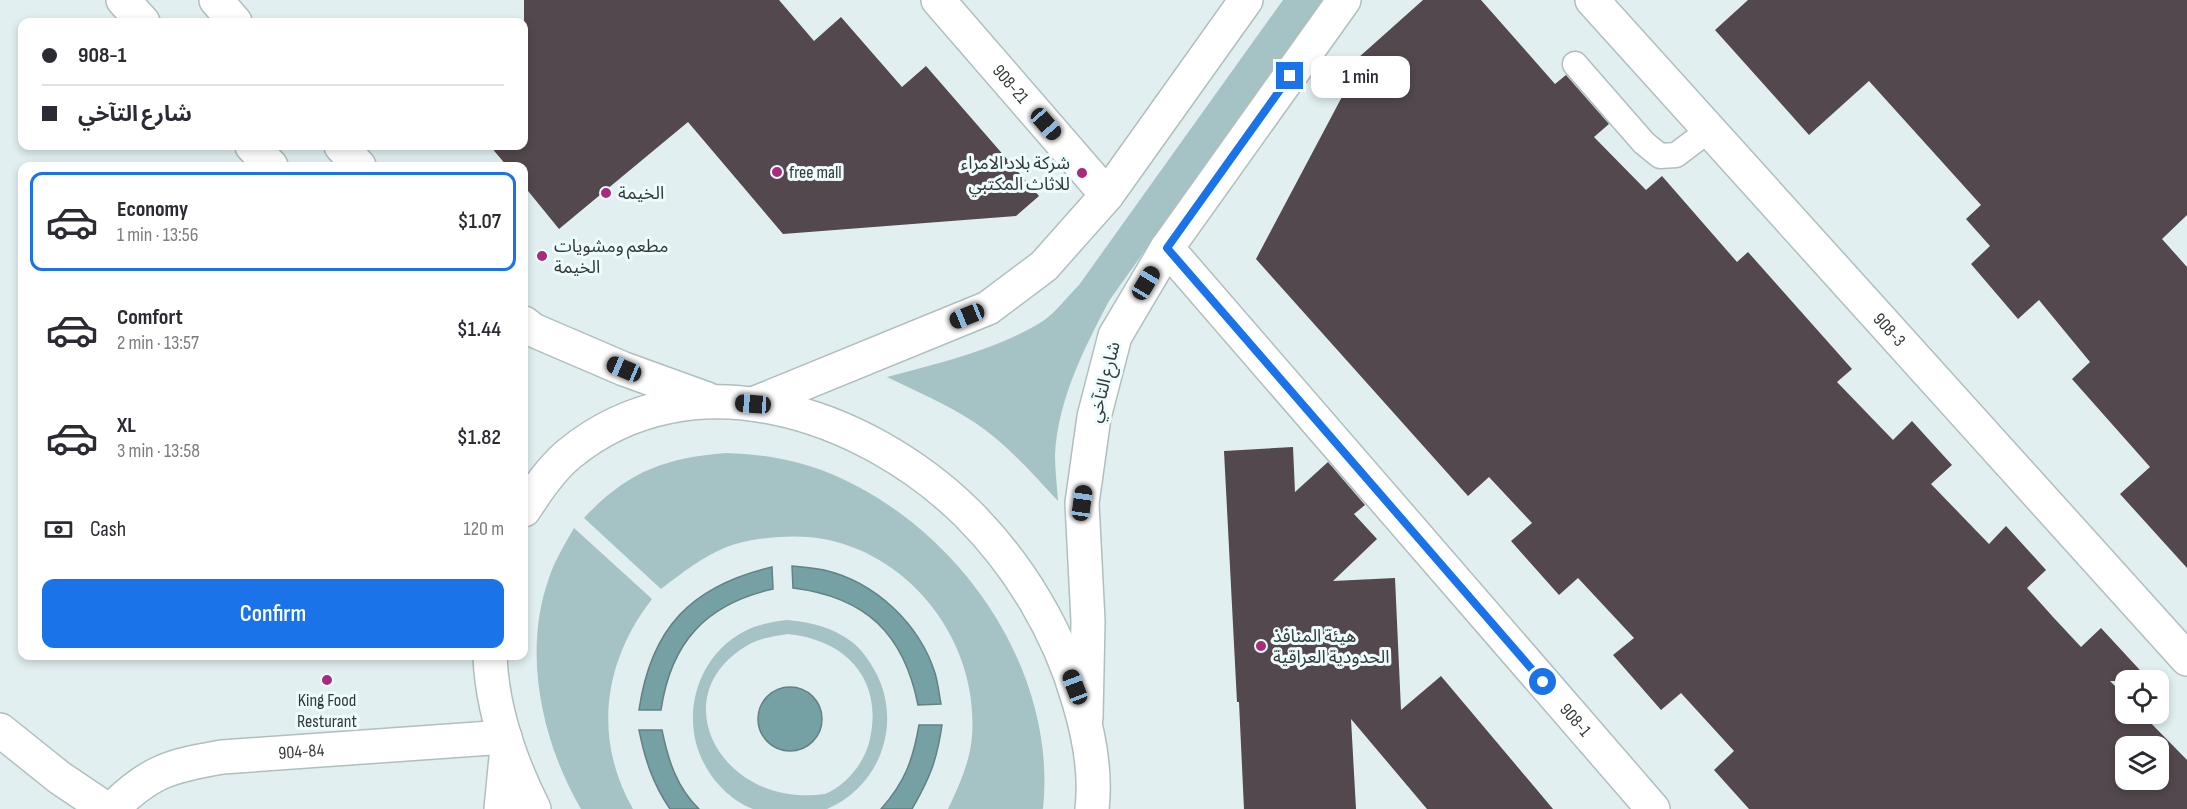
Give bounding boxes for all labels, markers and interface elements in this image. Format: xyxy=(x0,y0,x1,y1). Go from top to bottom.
text: 908-1 xyxy=(78,42,126,69)
callout: 1 min xyxy=(1311,55,1410,97)
street label: 908-21 xyxy=(988,61,1033,108)
route end xyxy=(1276,62,1303,89)
text: 1 min xyxy=(1342,65,1379,89)
text: شارع التآخي xyxy=(78,101,192,128)
car xyxy=(1027,105,1065,143)
place label: شركة بلاد الامراء للاثاث المكتبي xyxy=(961,153,1070,197)
place label: free mall xyxy=(789,162,842,183)
marker: free mall xyxy=(770,165,784,179)
marker: شركة بلاد الامراء للاثاث المكتبي xyxy=(1075,166,1089,180)
place label: الخيمة xyxy=(618,183,664,204)
marker: الخيمة xyxy=(599,186,613,200)
icon: car xyxy=(45,195,99,249)
text: Economy xyxy=(117,196,188,223)
text: $1.07 xyxy=(458,208,501,235)
text: 1 min · 13:56 xyxy=(117,223,199,247)
place label: مطعم ومشويات الخيمة xyxy=(554,236,668,278)
marker: مطعم ومشويات الخيمة xyxy=(535,249,549,263)
car xyxy=(1129,263,1163,303)
car xyxy=(947,301,987,331)
icon: car xyxy=(45,303,99,357)
text: Comfort xyxy=(117,304,183,331)
street label: 908-3 xyxy=(1869,309,1910,351)
text: $1.44 xyxy=(457,316,501,343)
text: 2 min · 13:57 xyxy=(117,331,199,355)
street label: شارع التآخي xyxy=(1084,339,1128,426)
car xyxy=(604,354,644,384)
car xyxy=(734,394,772,414)
icon: car xyxy=(45,411,99,465)
text: XL xyxy=(117,412,136,439)
text: $1.82 xyxy=(457,424,501,451)
text: 3 min · 13:58 xyxy=(117,439,200,463)
car xyxy=(1071,484,1093,522)
icon: cash xyxy=(42,513,75,546)
text: Cash xyxy=(90,516,126,543)
text: 120 m xyxy=(464,517,504,541)
button: Confirm xyxy=(42,579,504,648)
place label: هيئة المنافذ الحدودية العراقية xyxy=(1273,626,1389,668)
marker: هيئة المنافذ الحدودية العراقية xyxy=(1254,639,1268,653)
car xyxy=(1060,667,1090,707)
route start xyxy=(1529,668,1556,695)
map controls xyxy=(2115,670,2169,790)
button: locate xyxy=(2115,670,2169,724)
marker: King Food Resturant xyxy=(320,673,334,687)
place label: King Food Resturant xyxy=(297,690,357,732)
street label: 908-1 xyxy=(1555,699,1596,741)
button: layers xyxy=(2115,736,2169,790)
street label: 904-84 xyxy=(278,740,325,764)

